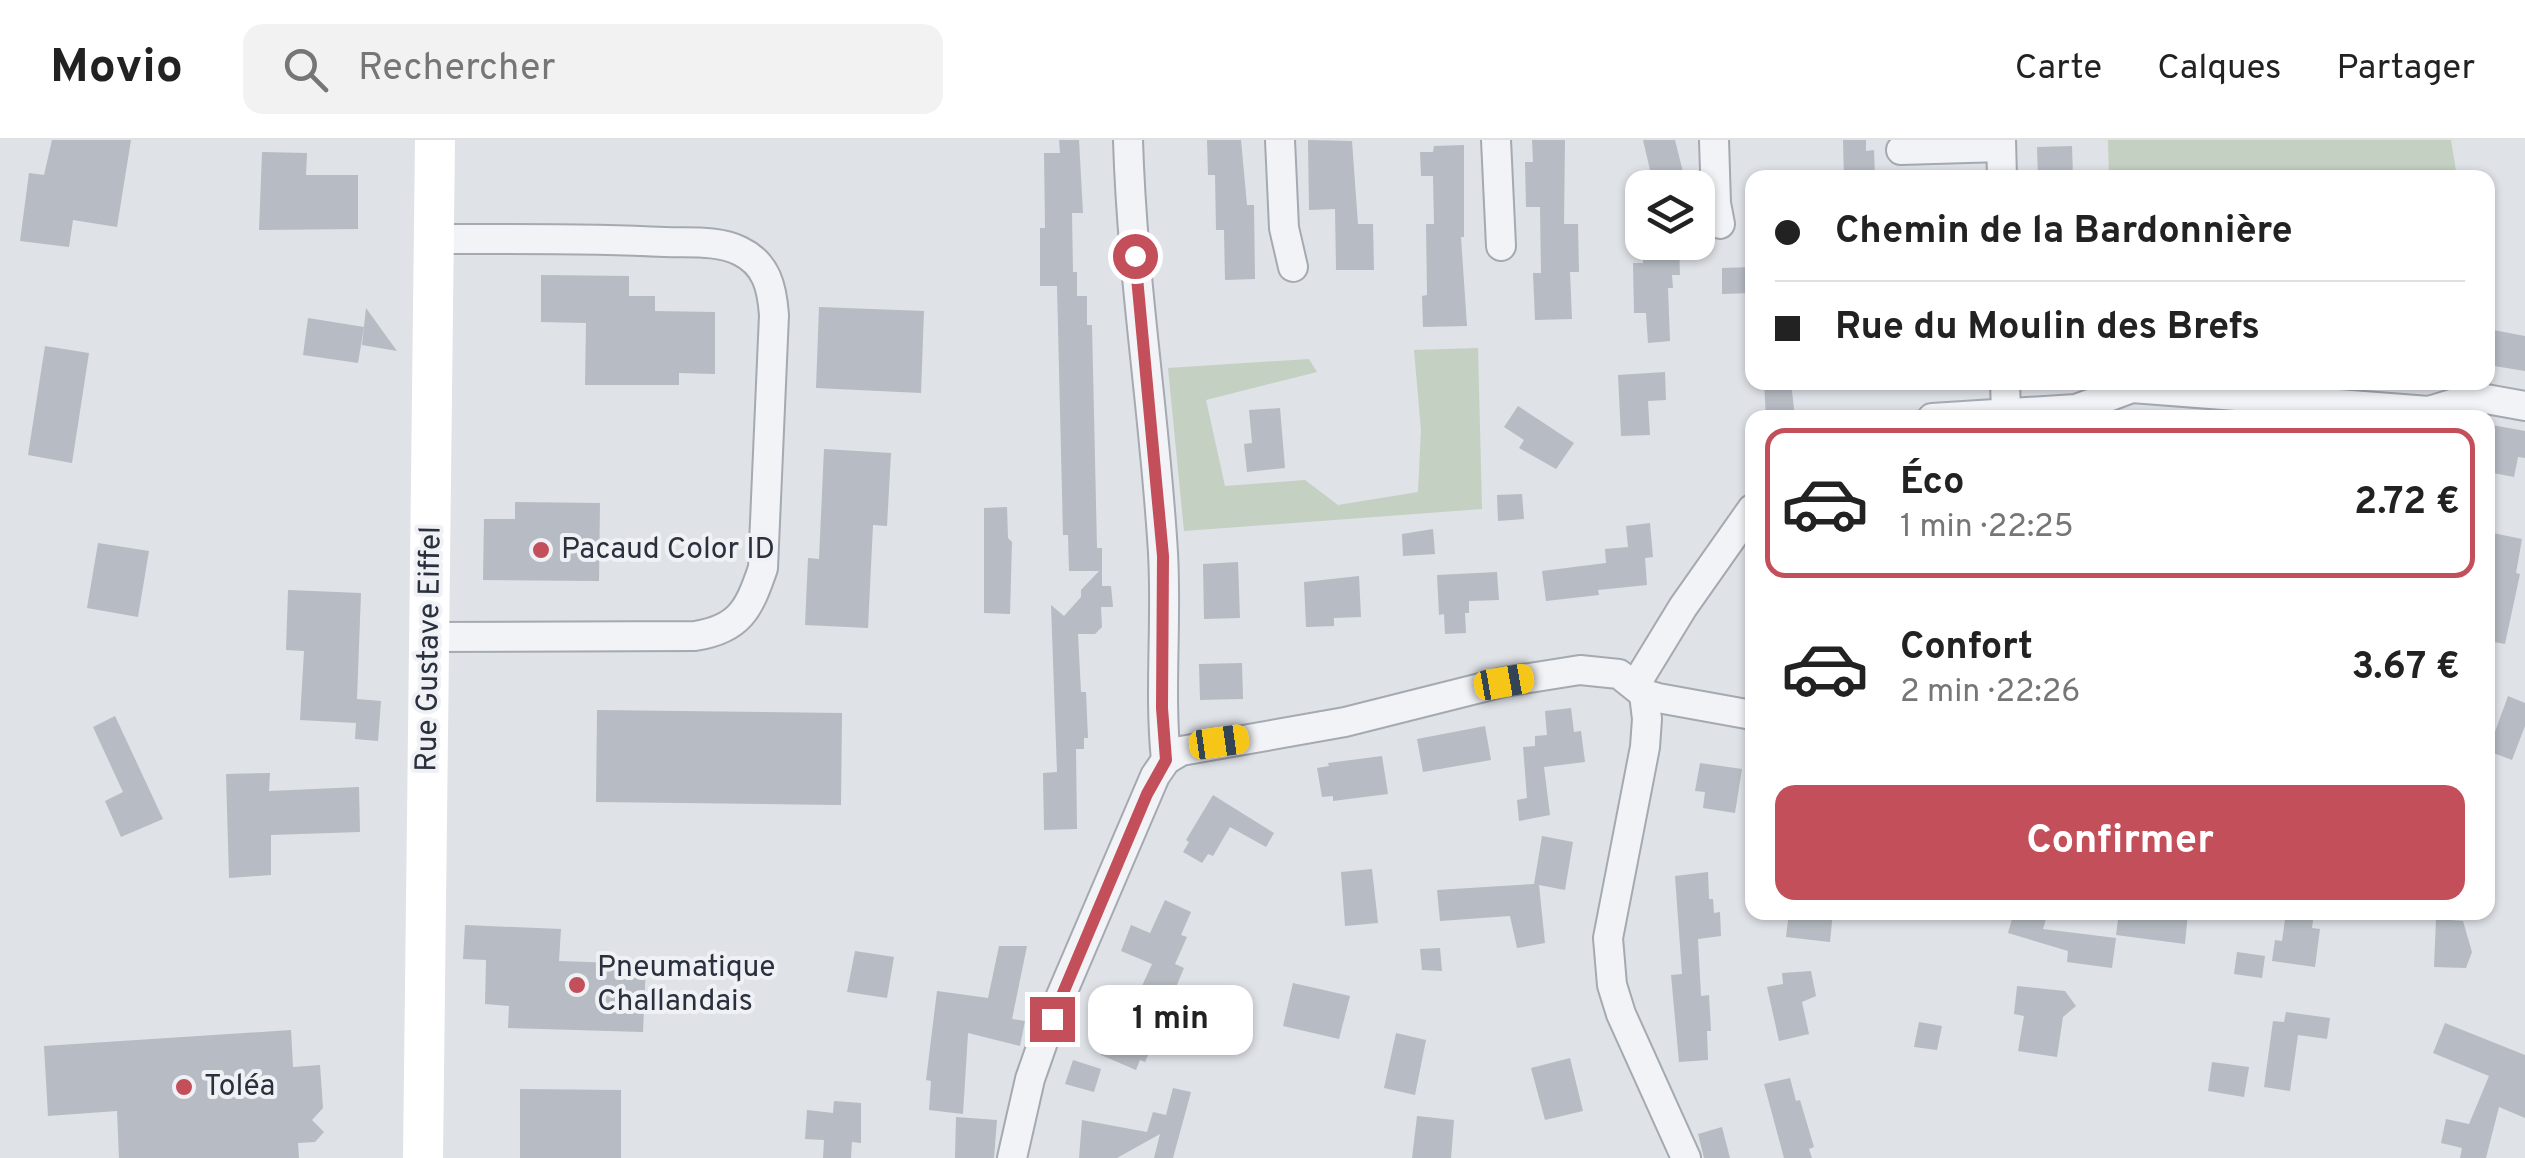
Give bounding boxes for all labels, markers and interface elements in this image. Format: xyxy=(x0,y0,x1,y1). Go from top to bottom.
search box xyxy=(243,24,943,114)
text: Movio xyxy=(50,39,183,99)
icon: search xyxy=(278,42,333,97)
text: Rechercher xyxy=(358,45,556,94)
text: Carte xyxy=(2015,47,2102,91)
text: Calques xyxy=(2157,47,2282,91)
text: Partager xyxy=(2337,47,2475,91)
map controls xyxy=(1625,170,1715,260)
button: layers xyxy=(1625,170,1715,260)
text: Chemin de la Bardonnière xyxy=(1835,208,2293,257)
route start xyxy=(1113,234,1158,279)
text: Rue du Moulin des Brefs xyxy=(1835,304,2260,353)
icon: car xyxy=(1780,458,1870,548)
text: Éco xyxy=(1900,459,1964,508)
text: 2.72 € xyxy=(2354,479,2460,528)
text: 1 min · 22:25 xyxy=(1900,508,2074,548)
street label: Rue Gustave Eiffel xyxy=(409,526,451,772)
place label: Pacaud Color ID xyxy=(561,532,775,569)
marker: Pacaud Color ID xyxy=(530,539,552,561)
icon: car xyxy=(1780,623,1870,713)
text: Confort xyxy=(1900,624,2033,673)
text: 3.67 € xyxy=(2351,644,2460,693)
car xyxy=(1472,662,1536,702)
text: 2 min · 22:26 xyxy=(1900,673,2080,713)
car xyxy=(1187,723,1251,761)
button: Confirmer xyxy=(1775,785,2465,900)
place label: Pneumatique Challandais xyxy=(597,950,776,1021)
marker: Pneumatique Challandais xyxy=(566,974,588,996)
callout: 1 min xyxy=(1087,984,1252,1054)
route end xyxy=(1030,997,1075,1042)
text: 1 min xyxy=(1132,1000,1209,1040)
place label: Toléa xyxy=(204,1069,275,1106)
marker: Toléa xyxy=(173,1076,195,1098)

